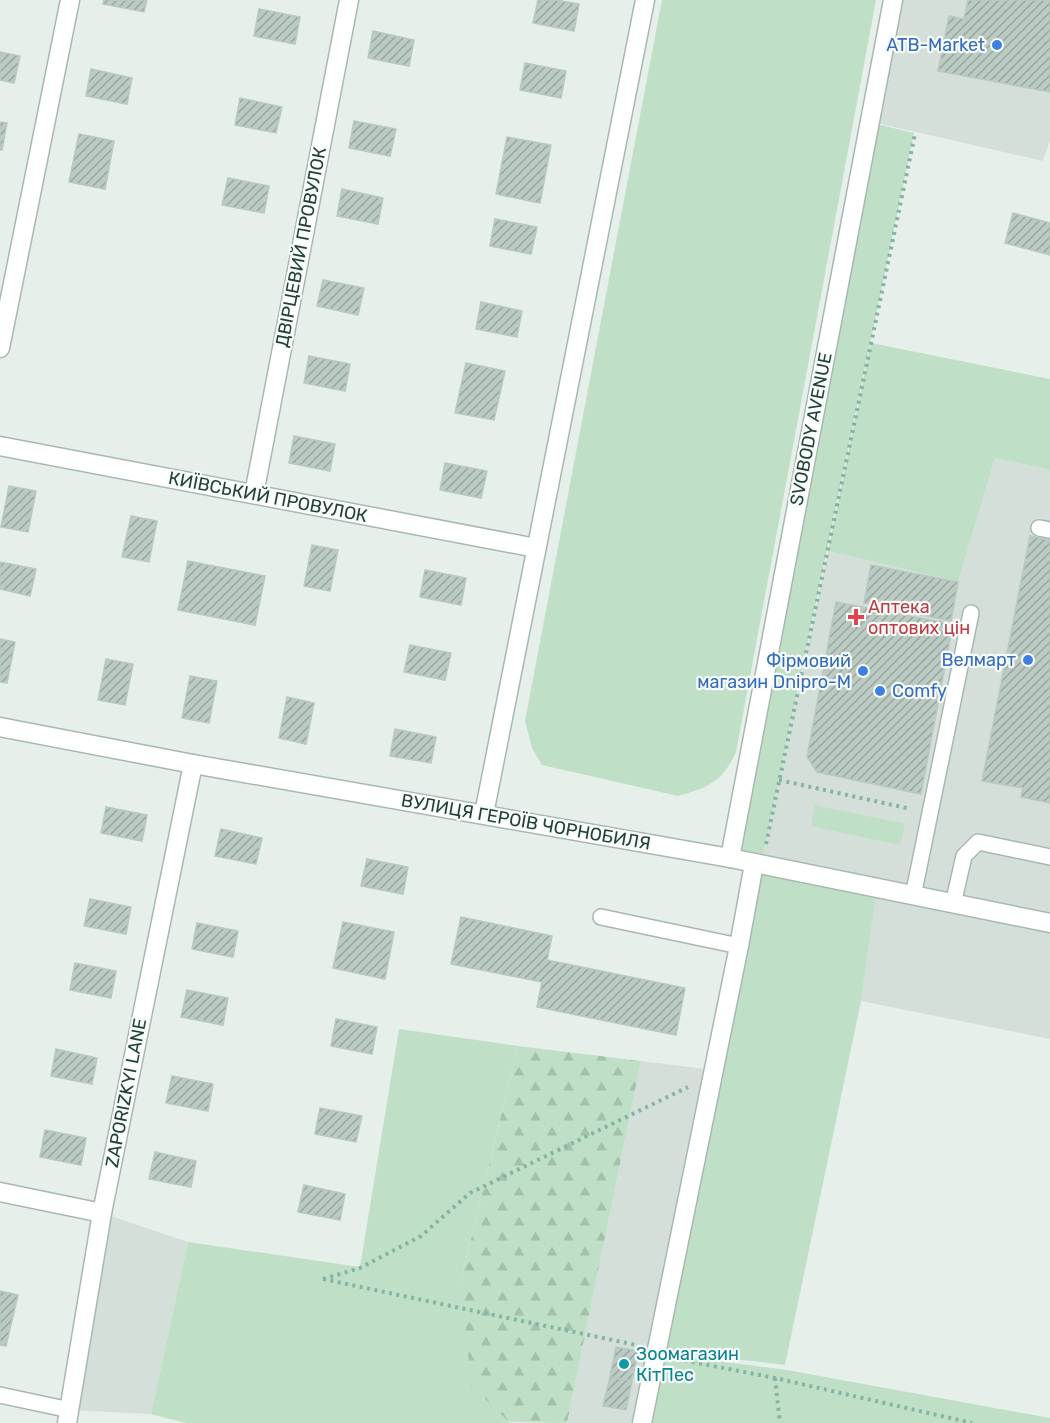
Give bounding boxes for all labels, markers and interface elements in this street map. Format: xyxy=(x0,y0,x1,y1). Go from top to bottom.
place label: ATB-Market xyxy=(886,34,985,56)
marker: ATB-Market xyxy=(990,38,1004,52)
street label: ДВІРЦЕВИЙ ПРОВУЛОК xyxy=(271,145,331,349)
street label: SVOBODY AVENUE xyxy=(785,351,837,507)
street label: КИЇВСЬКИЙ ПРОВУЛОК xyxy=(167,467,369,527)
place label: Аптека оптових цін xyxy=(868,596,970,639)
marker: Аптека оптових цін xyxy=(849,610,863,624)
place label: Велмарт xyxy=(941,649,1016,671)
place label: Фірмовий магазин Dnipro-M xyxy=(697,650,851,693)
marker: Велмарт xyxy=(1021,653,1035,667)
marker: Фірмовий магазин Dnipro-M xyxy=(856,664,870,678)
place label: Comfy xyxy=(892,680,947,702)
marker: Comfy xyxy=(873,684,887,698)
street label: ВУЛИЦЯ ГЕРОЇВ ЧОРНОБИЛЯ xyxy=(399,789,653,855)
street label: ZAPORIZKYI LANE xyxy=(101,1017,151,1169)
place label: Зоомагазин КітПес xyxy=(636,1343,739,1386)
marker: Зоомагазин КітПес xyxy=(617,1357,631,1371)

